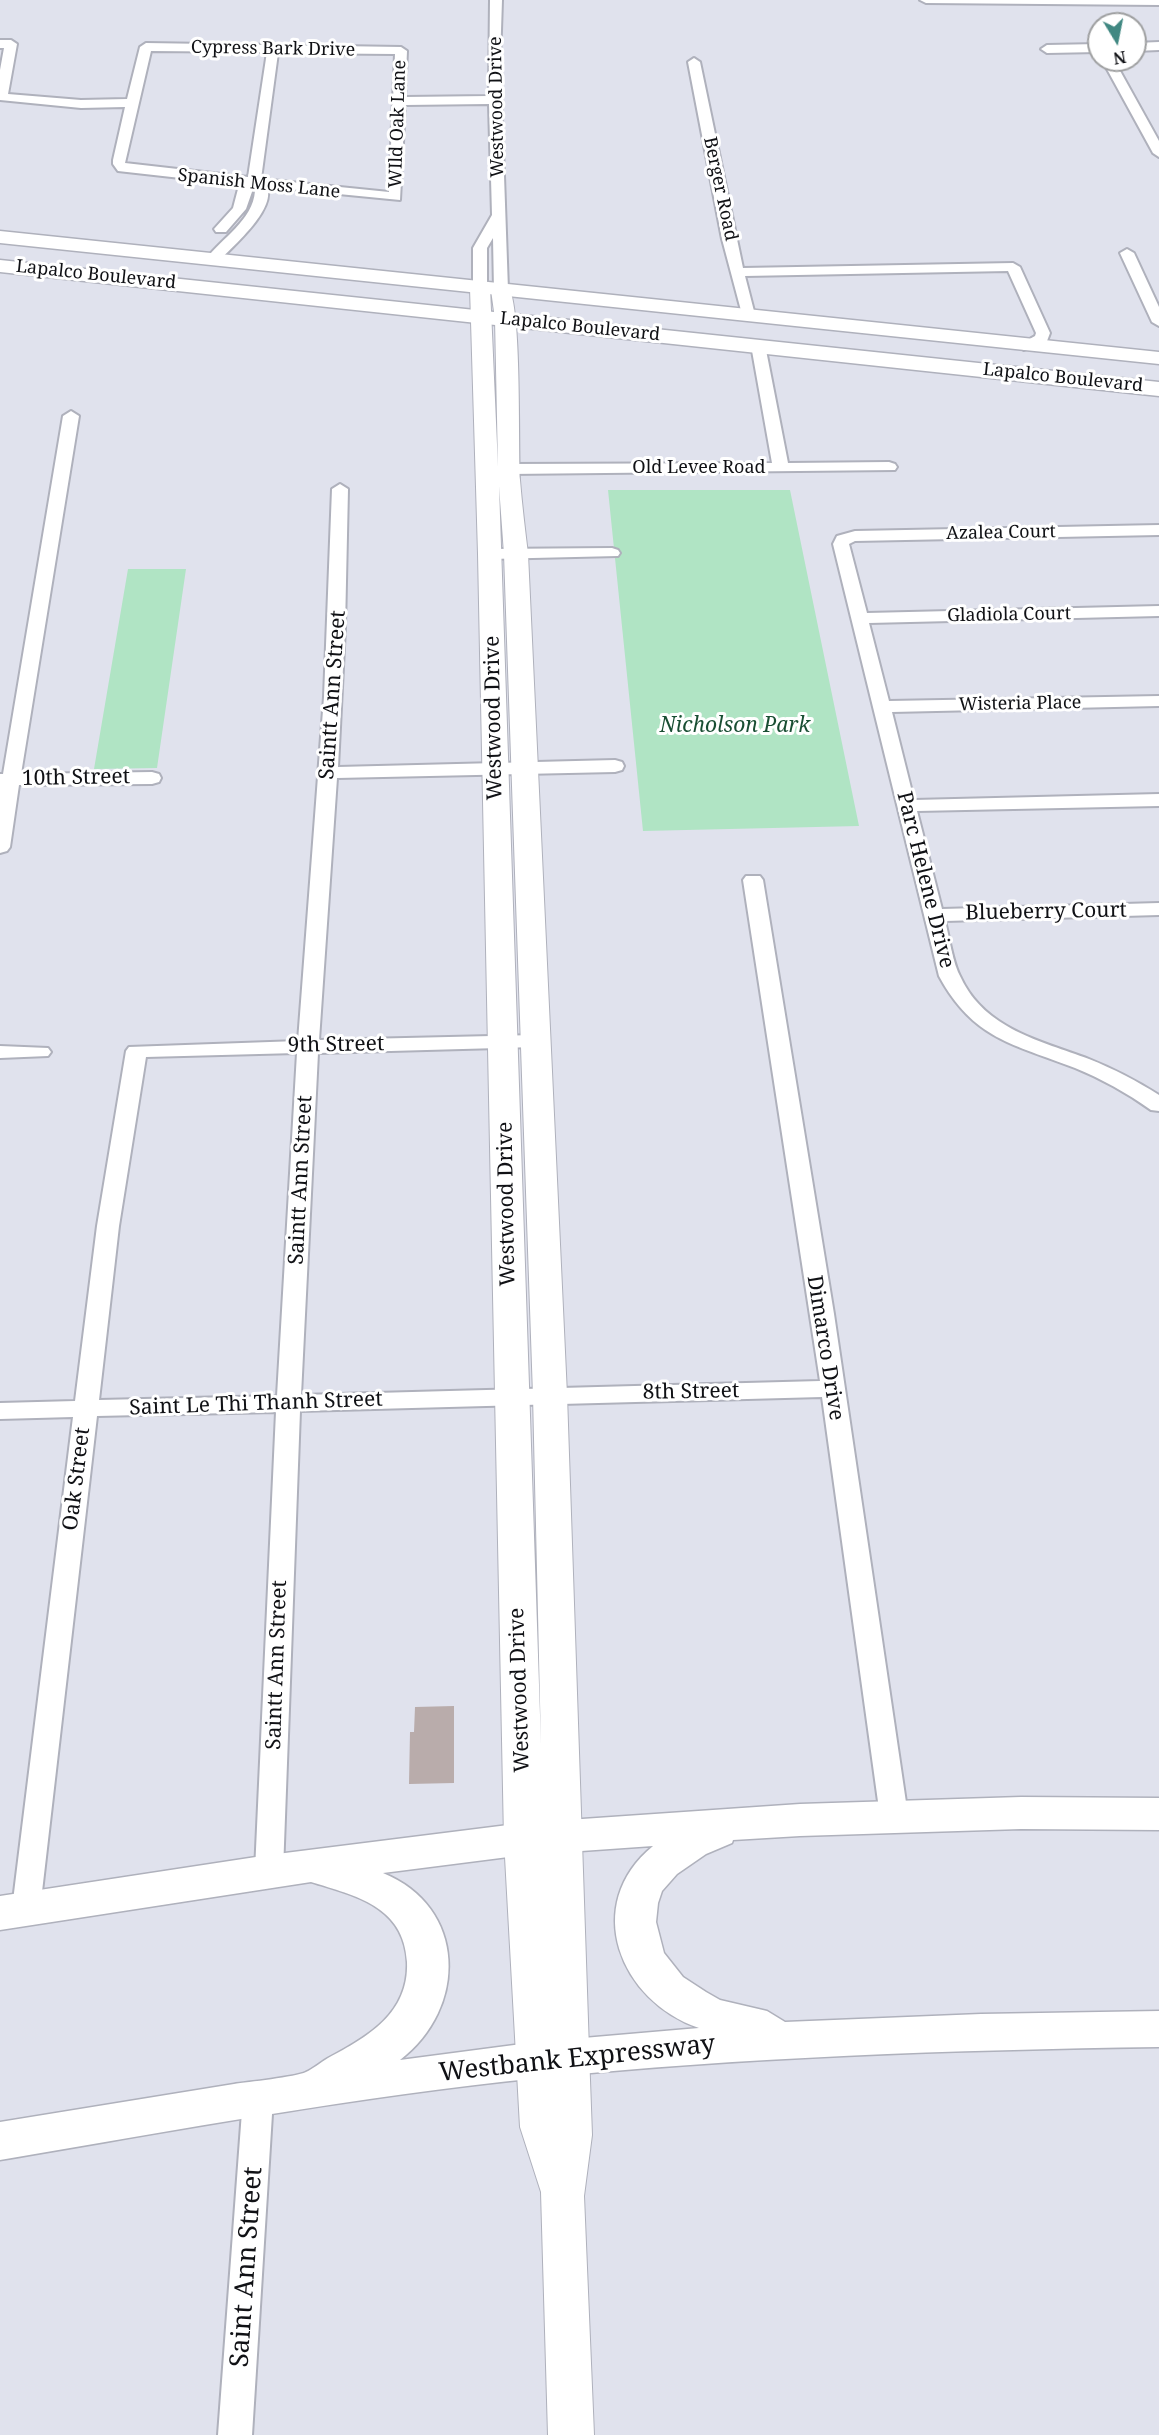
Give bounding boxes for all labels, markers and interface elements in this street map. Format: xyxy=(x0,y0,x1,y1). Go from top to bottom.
north arrow xyxy=(1087,12,1147,72)
street label: Westwood Drive xyxy=(485,36,509,178)
street label: Cypress Bark Drive xyxy=(191,37,355,61)
text: N xyxy=(1112,46,1128,70)
street label: WIld Oak Lane xyxy=(385,60,411,188)
street label: Berger Road xyxy=(698,135,742,243)
street label: Spanish Moss Lane xyxy=(177,165,341,203)
street label: Lapalco Boulevard xyxy=(15,256,177,294)
street label: Lapalco Boulevard xyxy=(499,308,661,346)
street label: Lapalco Boulevard xyxy=(982,359,1144,397)
street label: Old Levee Road xyxy=(632,457,766,479)
street label: Azalea Court xyxy=(946,521,1056,545)
street label: Gladiola Court xyxy=(947,603,1071,627)
street label: Saintt Ann Street xyxy=(315,609,351,781)
street label: Westwood Drive xyxy=(480,635,508,801)
street label: Wisteria Place xyxy=(958,692,1082,716)
park label: Nicholson Park xyxy=(660,713,810,739)
street label: 10th Street xyxy=(22,764,130,792)
street label: Parc Helene Drive xyxy=(891,789,959,971)
street label: Blueberry Court xyxy=(965,898,1127,926)
street label: 9th Street xyxy=(288,1032,384,1058)
street label: Saintt Ann Street xyxy=(284,1095,318,1265)
street label: Westwood Drive xyxy=(493,1121,521,1287)
street label: Dimarco Drive xyxy=(801,1274,849,1422)
street label: 8th Street xyxy=(643,1379,739,1405)
street label: Saint Le Thi Thanh Street xyxy=(129,1387,383,1421)
street label: Oak Street xyxy=(58,1426,96,1532)
street label: Saintt Ann Street xyxy=(261,1580,293,1750)
street label: Westwood Drive xyxy=(505,1607,535,1773)
street label: Westbank Expressway xyxy=(437,2029,717,2089)
street label: Saint Ann Street xyxy=(224,2166,270,2368)

